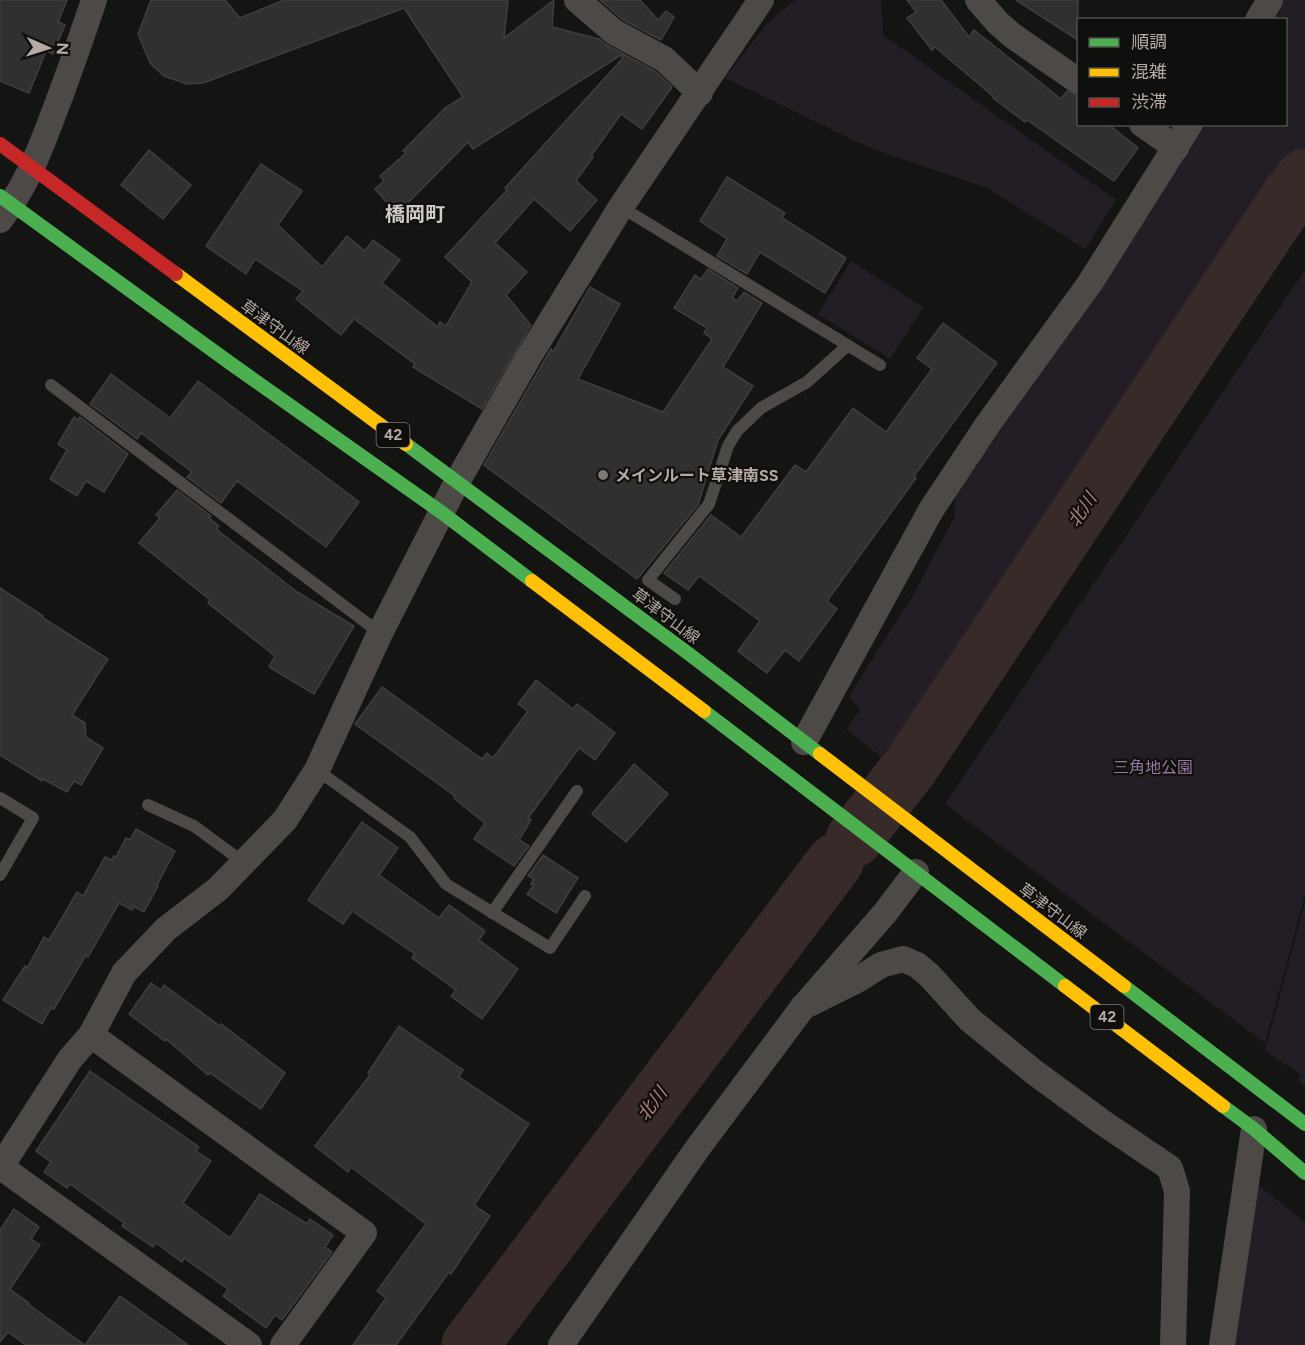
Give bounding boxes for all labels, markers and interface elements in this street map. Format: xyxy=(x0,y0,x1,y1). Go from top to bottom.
north arrow xyxy=(18,18,78,78)
legend xyxy=(1077,18,1287,126)
text: 順調 xyxy=(1131,31,1167,53)
text: N xyxy=(53,42,72,55)
text: 混雑 xyxy=(1131,61,1167,83)
text: 渋滞 xyxy=(1131,91,1167,113)
district label: 橋岡町 xyxy=(385,202,445,226)
street label: 草津守山線 xyxy=(237,296,313,358)
road number: 42 xyxy=(376,423,410,447)
place label: メインルート草津南SS xyxy=(615,466,779,485)
marker: メインルート草津南SS xyxy=(596,468,610,482)
water label: 北川 xyxy=(1063,487,1102,531)
street label: 草津守山線 xyxy=(628,584,704,648)
park label: 三角地公園 xyxy=(1113,758,1193,777)
street label: 草津守山線 xyxy=(1015,879,1091,943)
road number: 42 xyxy=(1090,1005,1124,1029)
water label: 北川 xyxy=(632,1081,673,1125)

